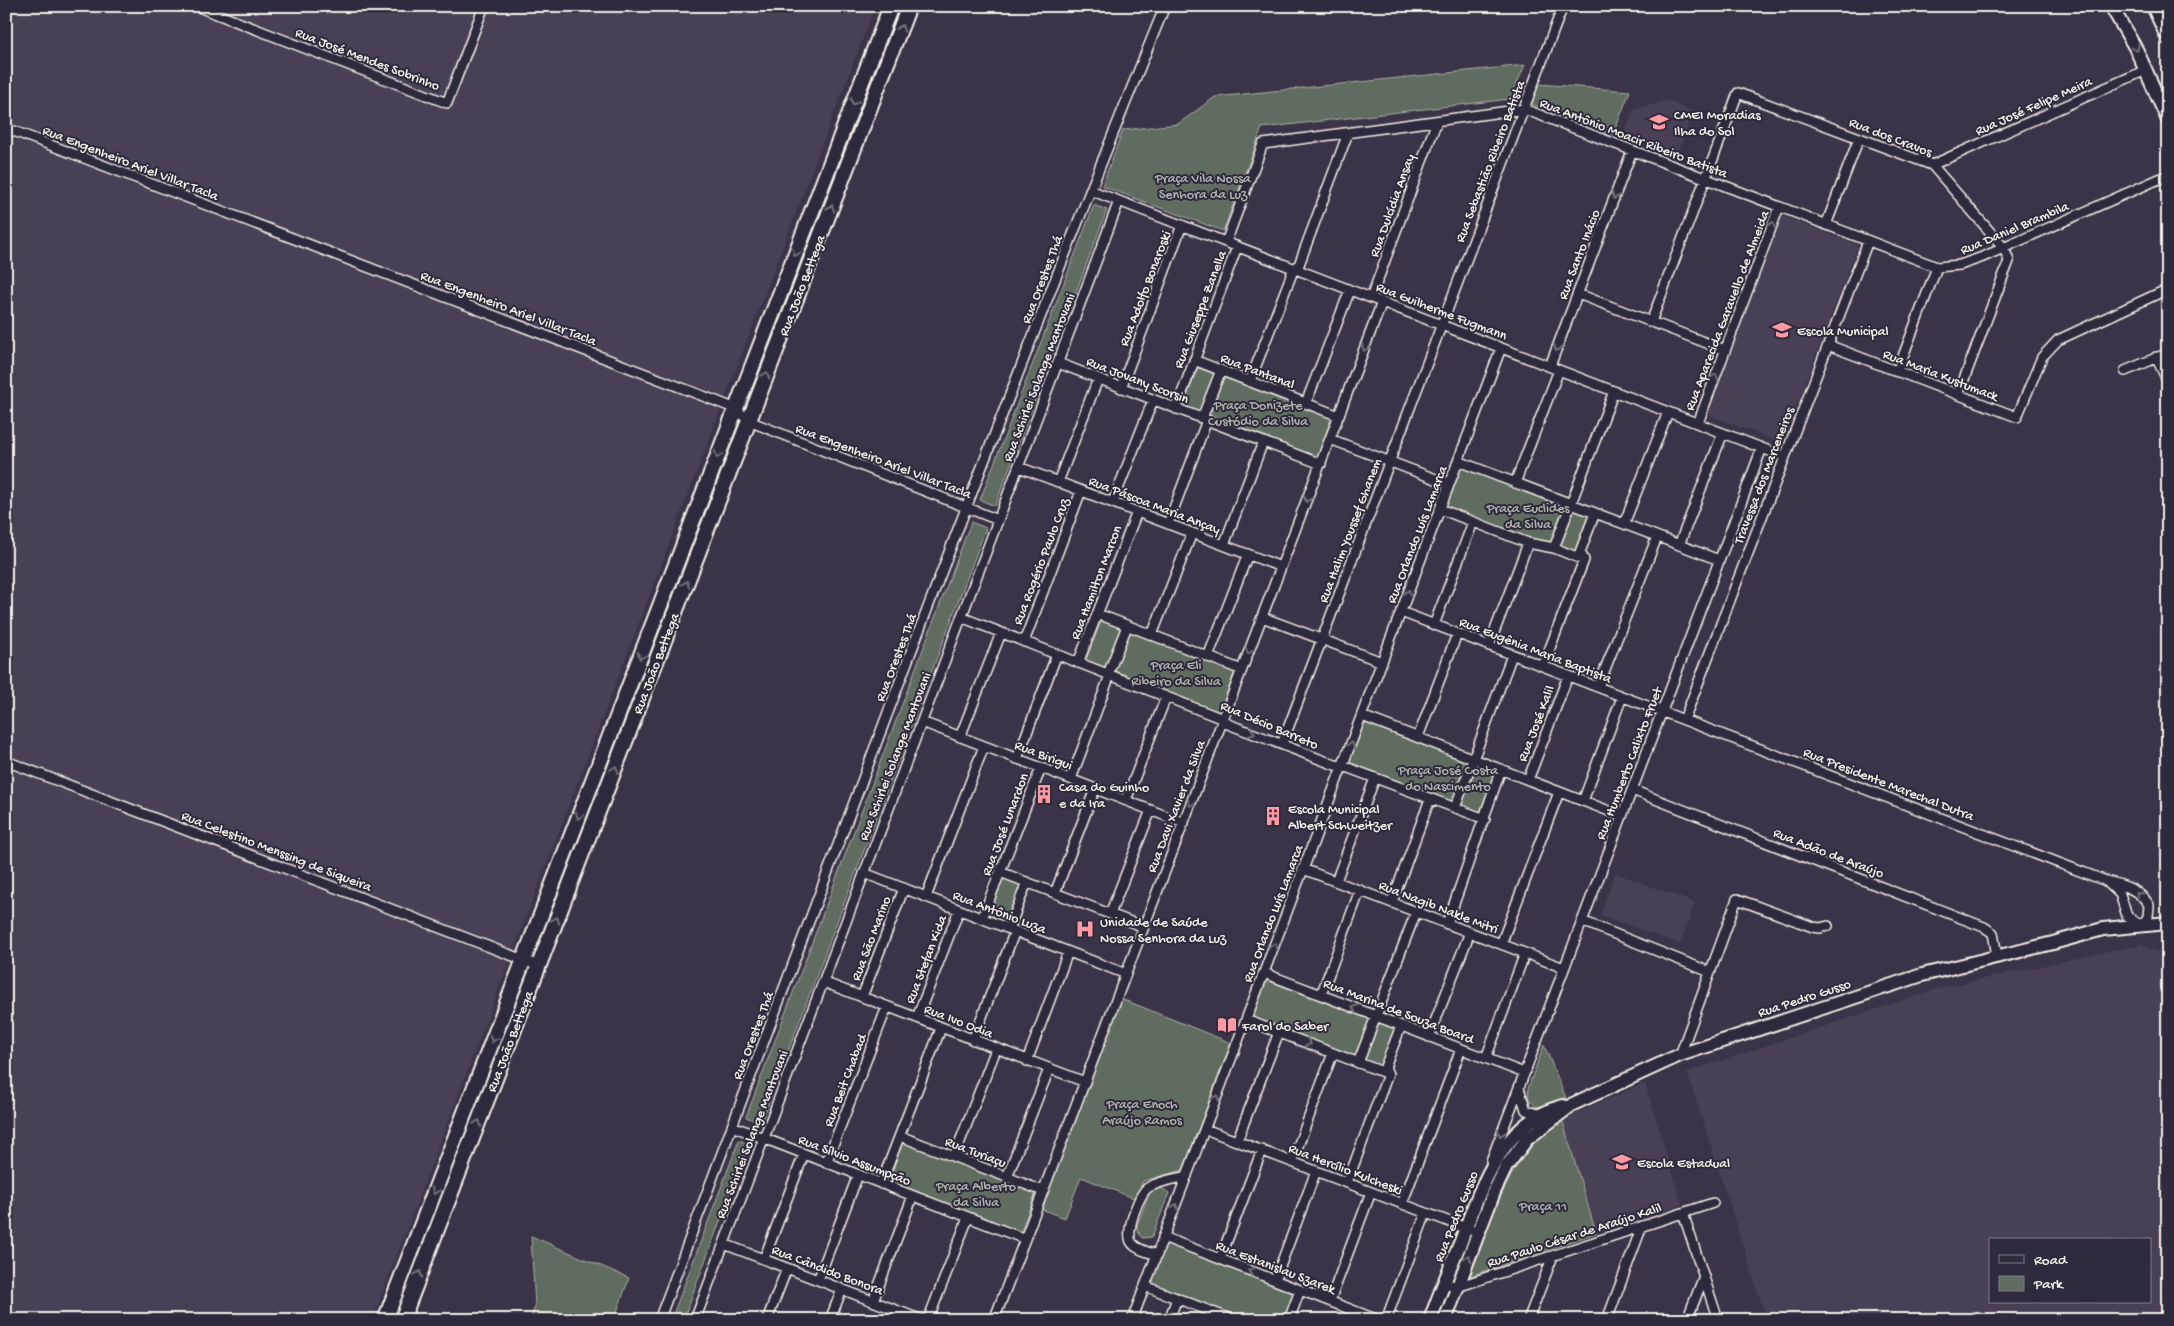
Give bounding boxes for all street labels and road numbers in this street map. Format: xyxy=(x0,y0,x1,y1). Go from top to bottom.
street label: Rua José Mendes Sobrinho xyxy=(292,25,442,96)
street label: Rua José Felipe Meira xyxy=(1973,73,2096,141)
street label: Rua Sebastião Ribeiro Batista xyxy=(1453,77,1531,245)
street label: Rua Antônio Moacir Ribeiro Batista xyxy=(1537,96,1731,184)
street label: Rua dos Cravos xyxy=(1846,115,1935,162)
street label: Rua Engenheiro Ariel Villar Tacla xyxy=(40,123,222,206)
street label: Rua Dulcídia Ansay xyxy=(1367,152,1420,260)
street label: Rua Daniel Brambila xyxy=(1958,198,2073,260)
street label: Rua Santo Inácio xyxy=(1555,207,1605,302)
street label: Rua Aparecida Garavello de Almeida xyxy=(1682,207,1775,413)
street label: Rua Adolfo Bonaroski xyxy=(1117,229,1176,349)
street label: Rua João Bettega xyxy=(776,232,831,339)
street label: Rua Orestes Thá xyxy=(1019,232,1068,326)
street label: Rua Giuseppe Zanella xyxy=(1171,247,1232,371)
street label: Rua Engenheiro Ariel Villar Tacla xyxy=(418,268,600,351)
street label: Rua Guilherme Fugmann xyxy=(1373,279,1510,345)
street label: Rua Schirlei Solange Mantovani xyxy=(1000,291,1080,464)
street label: Rua Maria Kustumack xyxy=(1880,347,2002,407)
street label: Rua Pantanal xyxy=(1218,350,1297,394)
street label: Rua Jovany Scorsin xyxy=(1083,354,1191,409)
street label: Travessa dos Marceneiros xyxy=(1731,404,1800,548)
street label: Rua Engenheiro Ariel Villar Tacla xyxy=(793,421,975,504)
street label: Rua Halim Youssef Ghanem xyxy=(1316,456,1387,606)
street label: Rua Orlando Luís Lamarca xyxy=(1384,463,1453,606)
street label: Rua Páscoa Maria Ançay xyxy=(1086,473,1222,539)
street label: Rua Rogério Paulo Cruz xyxy=(1010,495,1075,628)
street label: Rua Hamilton Marcon xyxy=(1068,523,1127,642)
street label: Rua João Bettega xyxy=(630,610,685,717)
street label: Rua Orestes Thá xyxy=(873,610,922,704)
street label: Rua Eugênia Maria Baptista xyxy=(1456,614,1615,689)
street label: Rua Schirlei Solange Mantovani xyxy=(856,670,936,843)
street label: Rua José Kalil xyxy=(1515,683,1560,764)
street label: Rua Humberto Calixto Fruet xyxy=(1593,684,1668,843)
street label: Rua Décio Barreto xyxy=(1217,698,1321,755)
street label: Rua Davi Xavier da Silva xyxy=(1144,737,1211,875)
street label: Rua Birigui xyxy=(1012,738,1075,775)
street label: Rua Presidente Marechal Dutra xyxy=(1800,745,1977,826)
street label: Rua José Lunardon xyxy=(979,771,1034,879)
street label: Rua Celestino Menssing de Siqueira xyxy=(179,808,375,897)
street label: Rua Adão de Araújo xyxy=(1770,825,1886,883)
street label: Rua Orlando Luís Lamarca xyxy=(1240,842,1309,985)
street label: Rua Nagib Nakle Mitri xyxy=(1376,878,1500,939)
street label: Rua Antônio Luza xyxy=(950,888,1049,939)
street label: Rua São Marino xyxy=(848,894,896,984)
street label: Rua Stefan Kida xyxy=(903,912,952,1006)
street label: Rua Marina de Souza Board xyxy=(1320,976,1477,1050)
street label: Rua Pedro Gusso xyxy=(1756,976,1853,1022)
street label: Rua João Bettega xyxy=(484,988,539,1095)
street label: Rua Orestes Thá xyxy=(730,988,779,1082)
street label: Rua Ivo Odia xyxy=(921,1001,996,1044)
street label: Rua Beit Chabad xyxy=(821,1031,872,1130)
street label: Rua Schirlei Solange Mantovani xyxy=(713,1048,793,1221)
street label: Rua Sílvio Assumpção xyxy=(795,1132,913,1191)
street label: Rua Turiaçu xyxy=(942,1134,1008,1173)
street label: Rua Hercílio Kulcheski xyxy=(1286,1141,1405,1200)
street label: Rua Pedro Gusso xyxy=(1431,1169,1483,1265)
street label: Rua Paulo César de Araújo Kalil xyxy=(1485,1200,1664,1273)
street label: Rua Estanislau Szarek xyxy=(1213,1238,1339,1300)
street label: Rua Cândido Bonora xyxy=(769,1242,886,1301)

